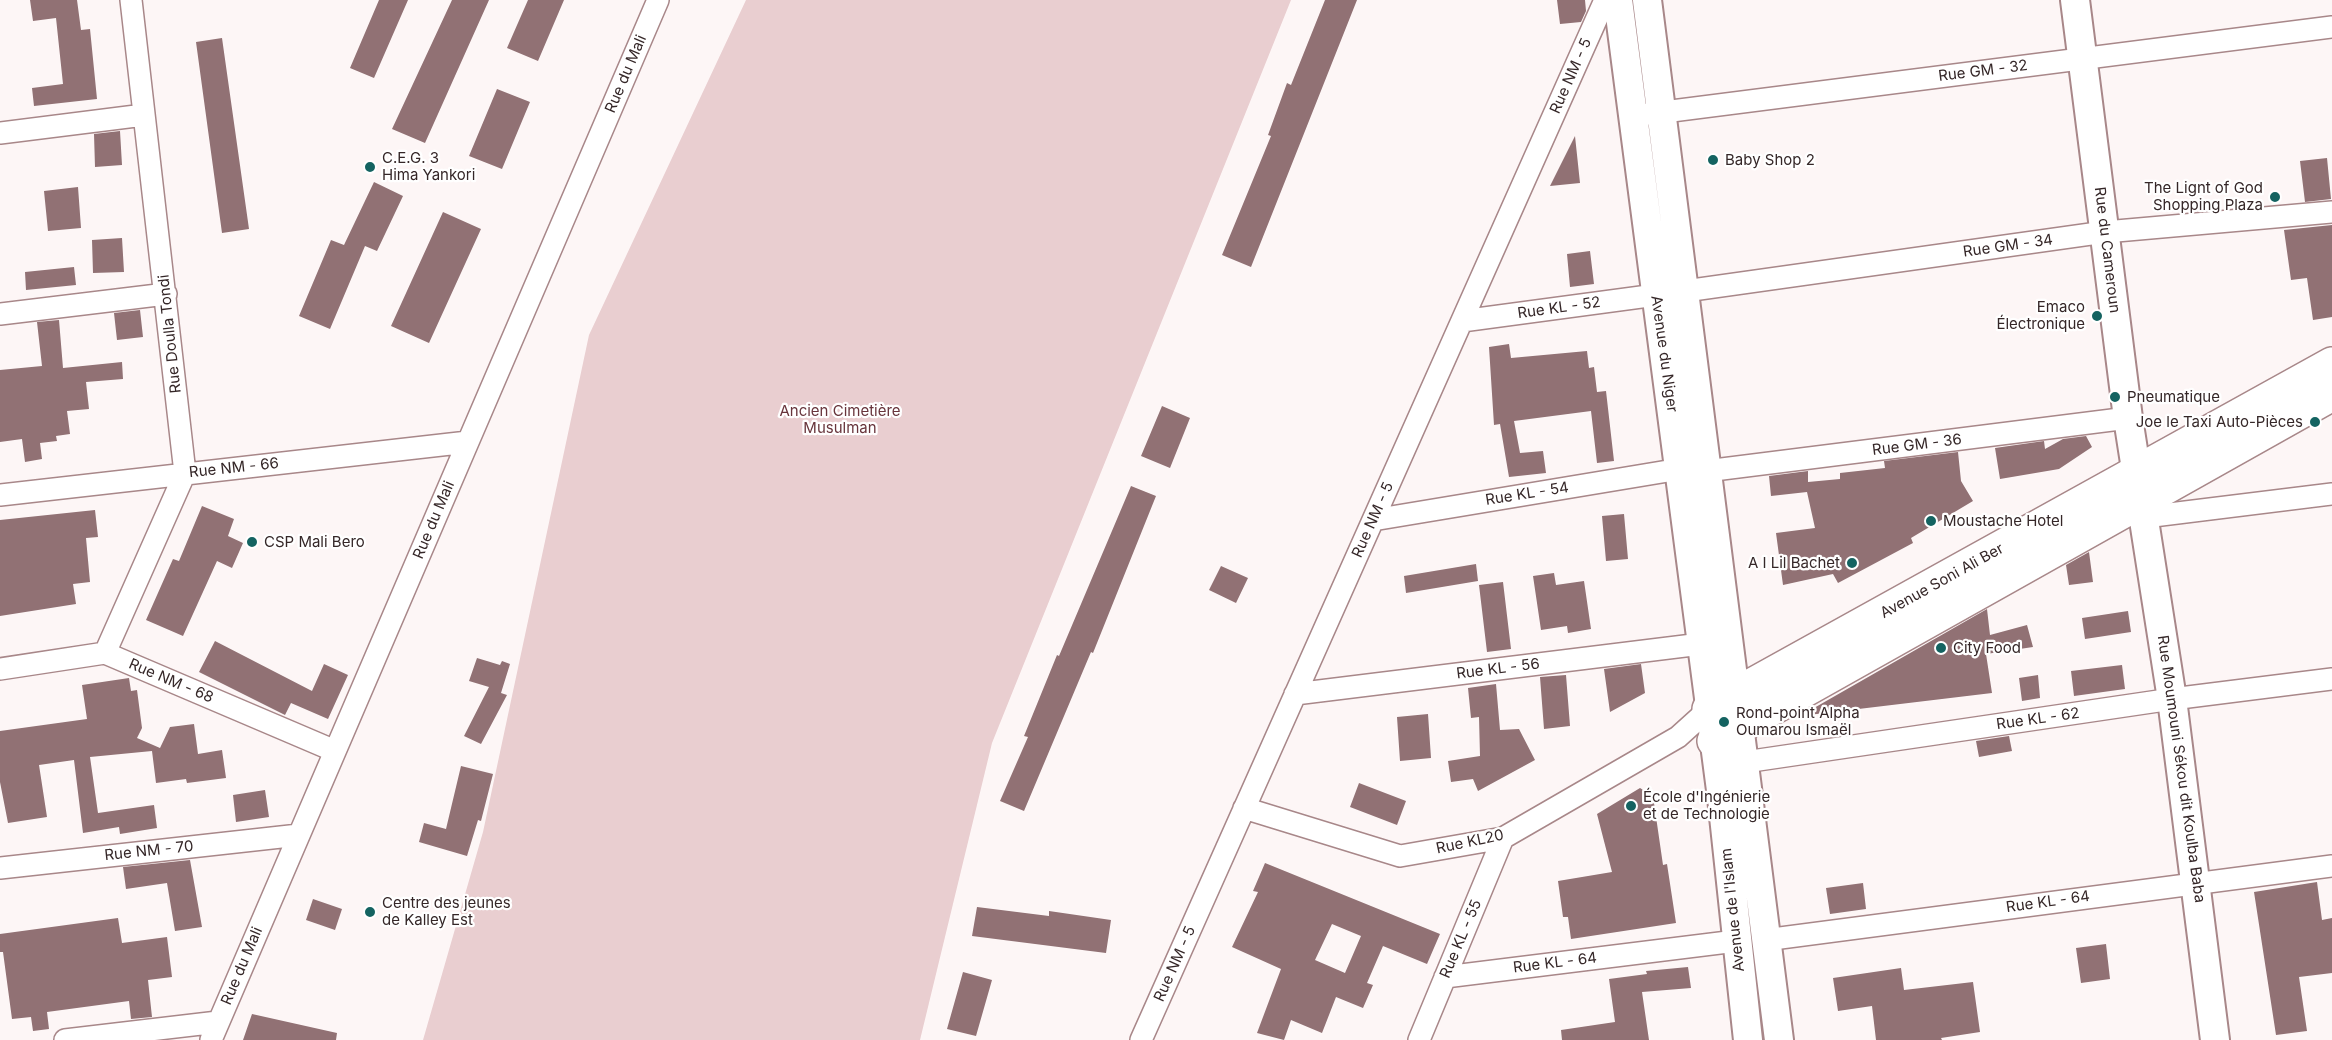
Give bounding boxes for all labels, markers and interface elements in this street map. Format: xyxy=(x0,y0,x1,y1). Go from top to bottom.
street label: Rue du Mali xyxy=(602,32,650,116)
street label: Rue NM - 5 xyxy=(1546,35,1596,117)
street label: Rue GM - 32 xyxy=(1937,57,2029,85)
place label: C.E.G. 3 Hima Yankori xyxy=(382,149,475,184)
place label: Baby Shop 2 xyxy=(1725,151,1815,169)
marker: Baby Shop 2 xyxy=(1706,153,1720,167)
marker: C.E.G. 3 Hima Yankori xyxy=(363,160,377,174)
place label: The Lignt of God Shopping Plaza xyxy=(2144,179,2263,214)
street label: Rue du Cameroun xyxy=(2090,186,2124,314)
marker: The Lignt of God Shopping Plaza xyxy=(2268,190,2282,204)
street label: Rue GM - 34 xyxy=(1962,231,2054,261)
street label: Rue Doulla Tondi xyxy=(155,274,185,394)
street label: Rue KL - 52 xyxy=(1516,293,1602,323)
street label: Avenue du Niger xyxy=(1647,294,1681,414)
place label: Emaco Électronique xyxy=(1996,298,2085,333)
marker: Emaco Électronique xyxy=(2090,309,2104,323)
place label: Pneumatique xyxy=(2127,388,2220,406)
marker: Pneumatique xyxy=(2108,390,2122,404)
park label: Ancien Cimetière Musulman xyxy=(779,402,901,437)
place label: Joe le Taxi Auto-Pièces xyxy=(2136,413,2303,431)
marker: Joe le Taxi Auto-Pièces xyxy=(2308,415,2322,429)
street label: Rue GM - 36 xyxy=(1871,431,1963,459)
street label: Rue NM - 66 xyxy=(188,454,280,482)
street label: Rue du Mali xyxy=(410,478,458,562)
street label: Rue NM - 5 xyxy=(1348,479,1398,561)
street label: Rue KL - 54 xyxy=(1484,479,1570,509)
place label: Moustache Hotel xyxy=(1943,512,2063,530)
marker: Moustache Hotel xyxy=(1924,514,1938,528)
place label: CSP Mali Bero xyxy=(264,533,365,551)
marker: CSP Mali Bero xyxy=(245,535,259,549)
street label: Avenue Soni Ali Ber xyxy=(1877,540,2007,622)
place label: A I Lil Bachet xyxy=(1748,554,1840,572)
marker: A I Lil Bachet xyxy=(1845,556,1859,570)
street label: Rue Moumouni Sékou dit Koulba Baba xyxy=(2153,634,2209,904)
place label: City Food xyxy=(1953,639,2021,657)
marker: City Food xyxy=(1934,641,1948,655)
street label: Rue NM - 68 xyxy=(126,655,216,707)
street label: Rue KL - 56 xyxy=(1455,655,1541,683)
place label: Rond-point Alpha Oumarou Ismaël xyxy=(1736,704,1860,739)
street label: Rue KL - 62 xyxy=(1995,704,2081,734)
marker: Rond-point Alpha Oumarou Ismaël xyxy=(1717,715,1731,729)
place label: École d'Ingénierie et de Technologie xyxy=(1643,788,1770,823)
marker: École d'Ingénierie et de Technologie xyxy=(1624,799,1638,813)
street label: Rue KL20 xyxy=(1435,826,1505,858)
street label: Rue NM - 70 xyxy=(104,837,194,865)
street label: Avenue de l'Islam xyxy=(1718,847,1748,973)
street label: Rue KL - 64 xyxy=(2005,887,2091,917)
place label: Centre des jeunes de Kalley Est xyxy=(382,894,511,929)
street label: Rue KL - 55 xyxy=(1436,897,1486,981)
marker: Centre des jeunes de Kalley Est xyxy=(363,905,377,919)
street label: Rue NM - 5 xyxy=(1150,923,1200,1005)
street label: Rue du Mali xyxy=(218,924,266,1008)
street label: Rue KL - 64 xyxy=(1512,949,1598,977)

